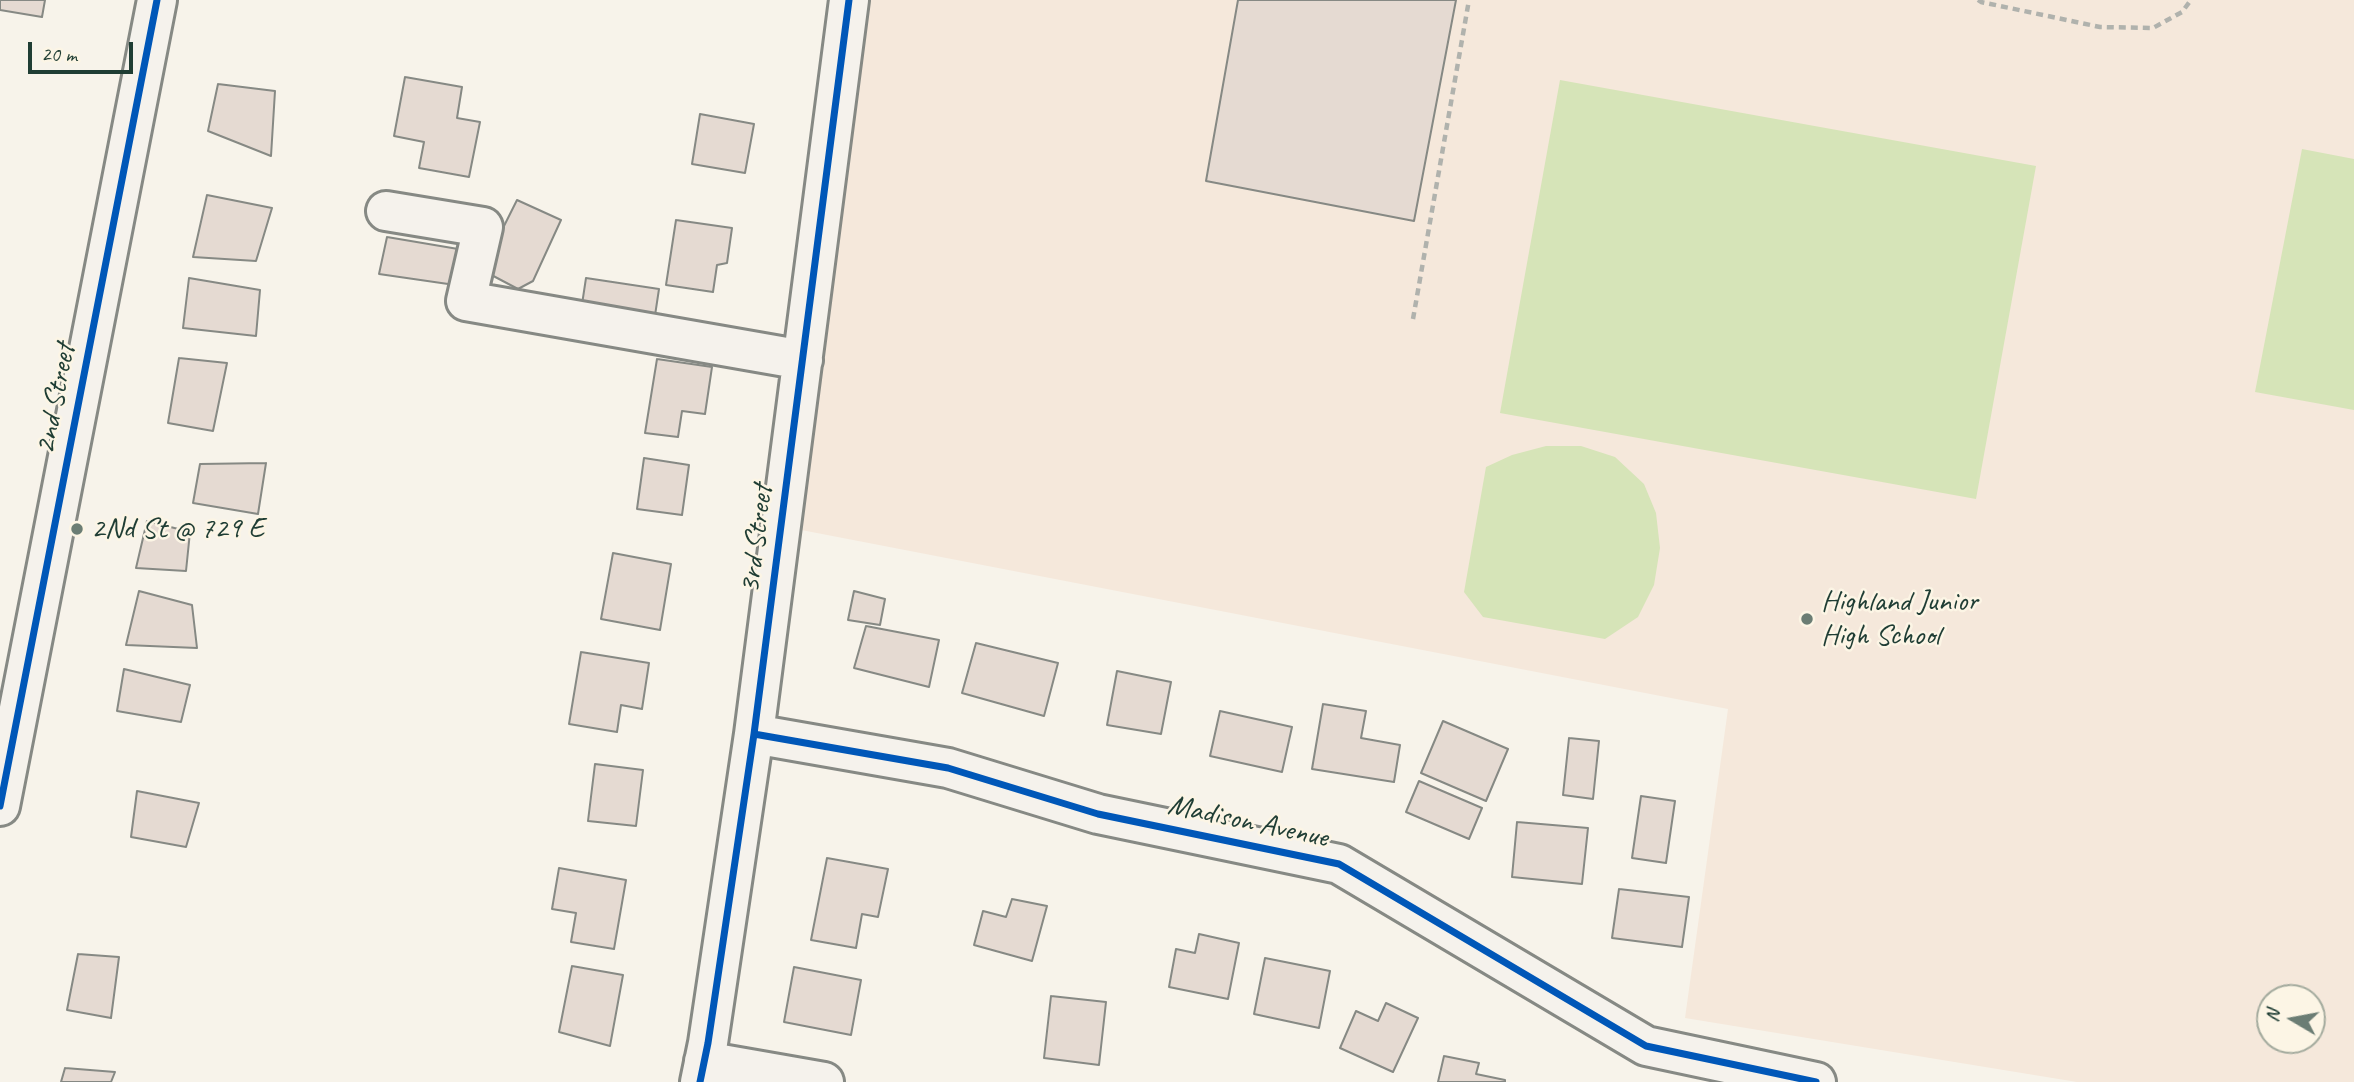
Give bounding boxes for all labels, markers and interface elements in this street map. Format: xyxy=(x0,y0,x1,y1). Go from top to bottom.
scale bar xyxy=(32,28,136,72)
text: 20 m xyxy=(41,41,77,67)
street label: 2nd Street xyxy=(28,341,84,457)
street label: 3rd Street xyxy=(733,483,781,595)
place label: 2Nd St @ 729 E xyxy=(91,511,264,547)
marker: 2Nd St @ 729 E xyxy=(69,521,85,537)
place label: Highland Junior High School xyxy=(1821,584,1978,654)
marker: Highland Junior High School xyxy=(1799,611,1815,627)
street label: Madison Avenue xyxy=(1165,787,1331,857)
north arrow xyxy=(2256,984,2326,1054)
text: N xyxy=(2259,1008,2285,1024)

